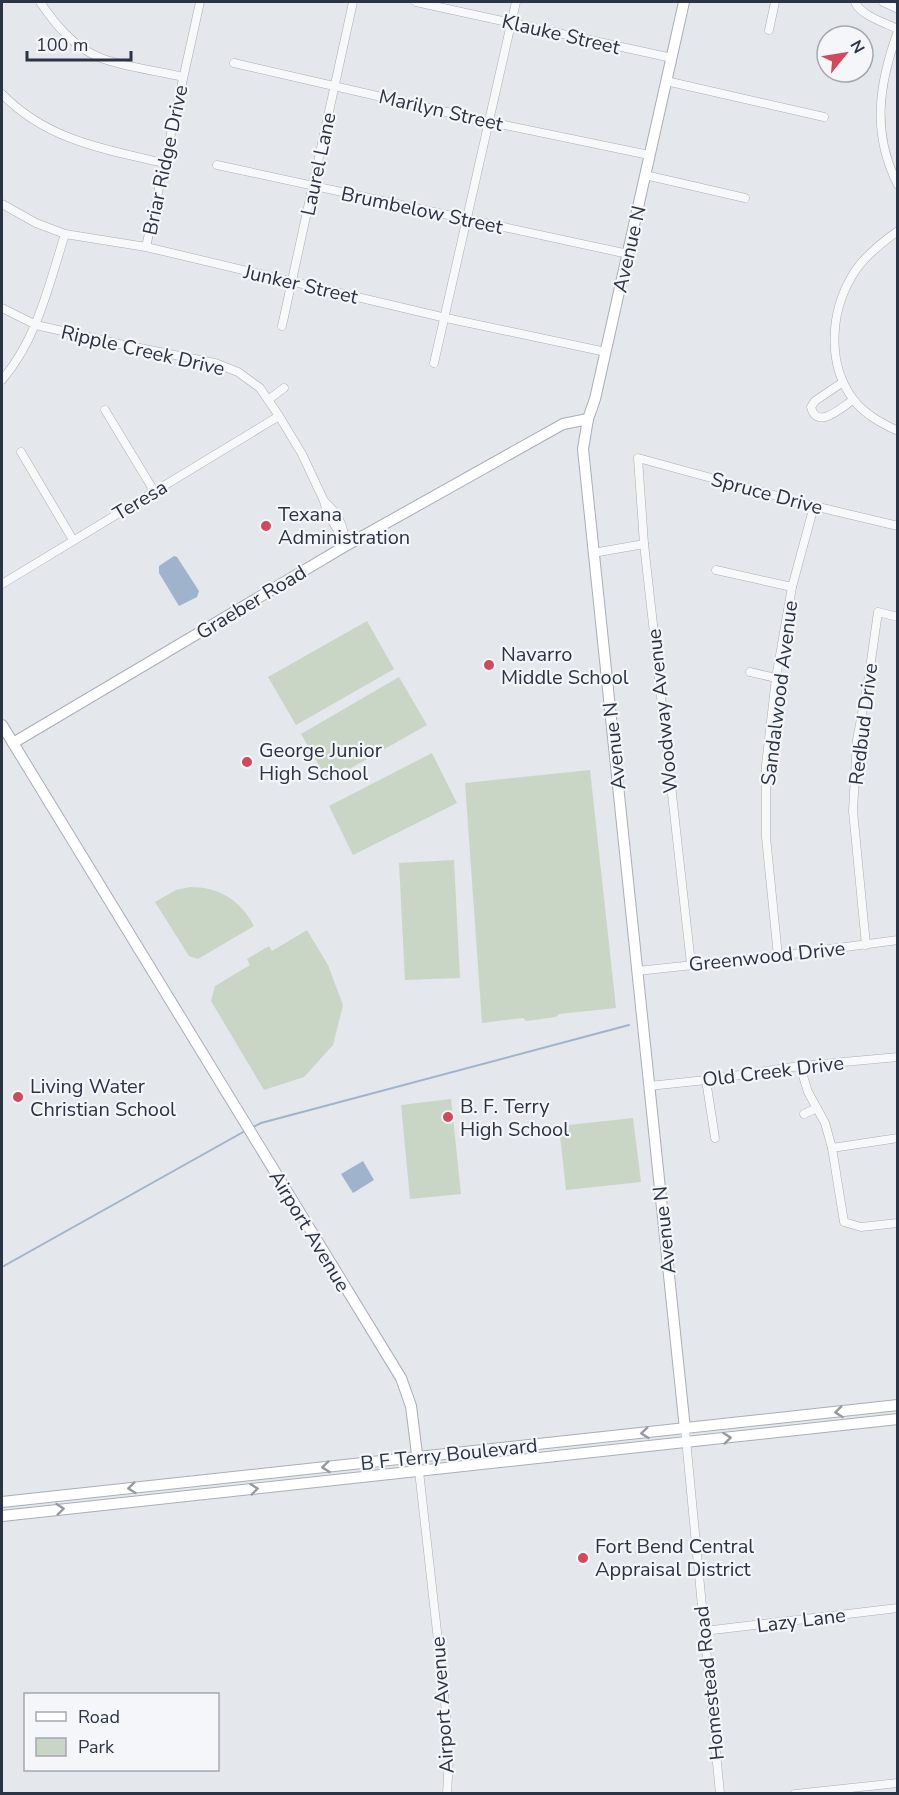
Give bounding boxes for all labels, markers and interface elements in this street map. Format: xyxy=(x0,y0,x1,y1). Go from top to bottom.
street label: Klauke Street xyxy=(499,8,624,61)
scale bar xyxy=(27,24,130,62)
north arrow xyxy=(815,24,875,84)
text: 100 m xyxy=(36,33,88,57)
text: N xyxy=(845,36,870,58)
street label: Briar Ridge Drive xyxy=(136,83,195,238)
street label: Marilyn Street xyxy=(376,83,507,138)
street label: Laurel Lane xyxy=(294,110,343,218)
street label: Brumbelow Street xyxy=(339,180,506,241)
street label: Avenue N xyxy=(606,203,653,295)
street label: Junker Street xyxy=(240,258,362,311)
street label: Ripple Creek Drive xyxy=(58,319,227,382)
street label: Spruce Drive xyxy=(708,466,826,521)
street label: Teresa xyxy=(108,474,173,527)
place label: Texana Administration xyxy=(278,501,410,551)
marker: Texana Administration xyxy=(259,519,273,533)
street label: Graeber Road xyxy=(191,559,311,646)
street label: Sandalwood Avenue xyxy=(755,599,804,787)
street label: Woodway Avenue xyxy=(640,627,685,795)
place label: Navarro Middle School xyxy=(501,641,629,691)
marker: Navarro Middle School xyxy=(482,658,496,672)
street label: Redbud Drive xyxy=(843,662,884,787)
street label: Avenue N xyxy=(596,701,633,791)
place label: George Junior High School xyxy=(259,737,382,787)
marker: George Junior High School xyxy=(240,755,254,769)
street label: Greenwood Drive xyxy=(687,935,847,978)
street label: Old Creek Drive xyxy=(701,1049,845,1094)
place label: Living Water Christian School xyxy=(30,1073,176,1123)
marker: Living Water Christian School xyxy=(11,1090,25,1104)
place label: B. F. Terry High School xyxy=(460,1093,569,1143)
marker: B. F. Terry High School xyxy=(441,1110,455,1124)
street label: Airport Avenue xyxy=(263,1166,356,1297)
street label: Avenue N xyxy=(646,1185,683,1275)
one-way arrow xyxy=(835,1405,844,1418)
one-way arrow xyxy=(641,1426,650,1439)
street label: B F Terry Boulevard xyxy=(359,1432,539,1477)
one-way arrow xyxy=(722,1432,731,1444)
one-way arrow xyxy=(322,1460,331,1473)
one-way arrow xyxy=(128,1481,137,1494)
one-way arrow xyxy=(249,1483,258,1495)
one-way arrow xyxy=(55,1503,64,1516)
place label: Fort Bend Central Appraisal District xyxy=(595,1533,754,1583)
marker: Fort Bend Central Appraisal District xyxy=(576,1551,590,1565)
street label: Lazy Lane xyxy=(755,1602,847,1639)
street label: Homestead Road xyxy=(688,1604,731,1761)
street label: Airport Avenue xyxy=(424,1636,461,1774)
legend xyxy=(24,1693,219,1771)
text: Road xyxy=(78,1705,120,1729)
text: Park xyxy=(78,1735,115,1759)

